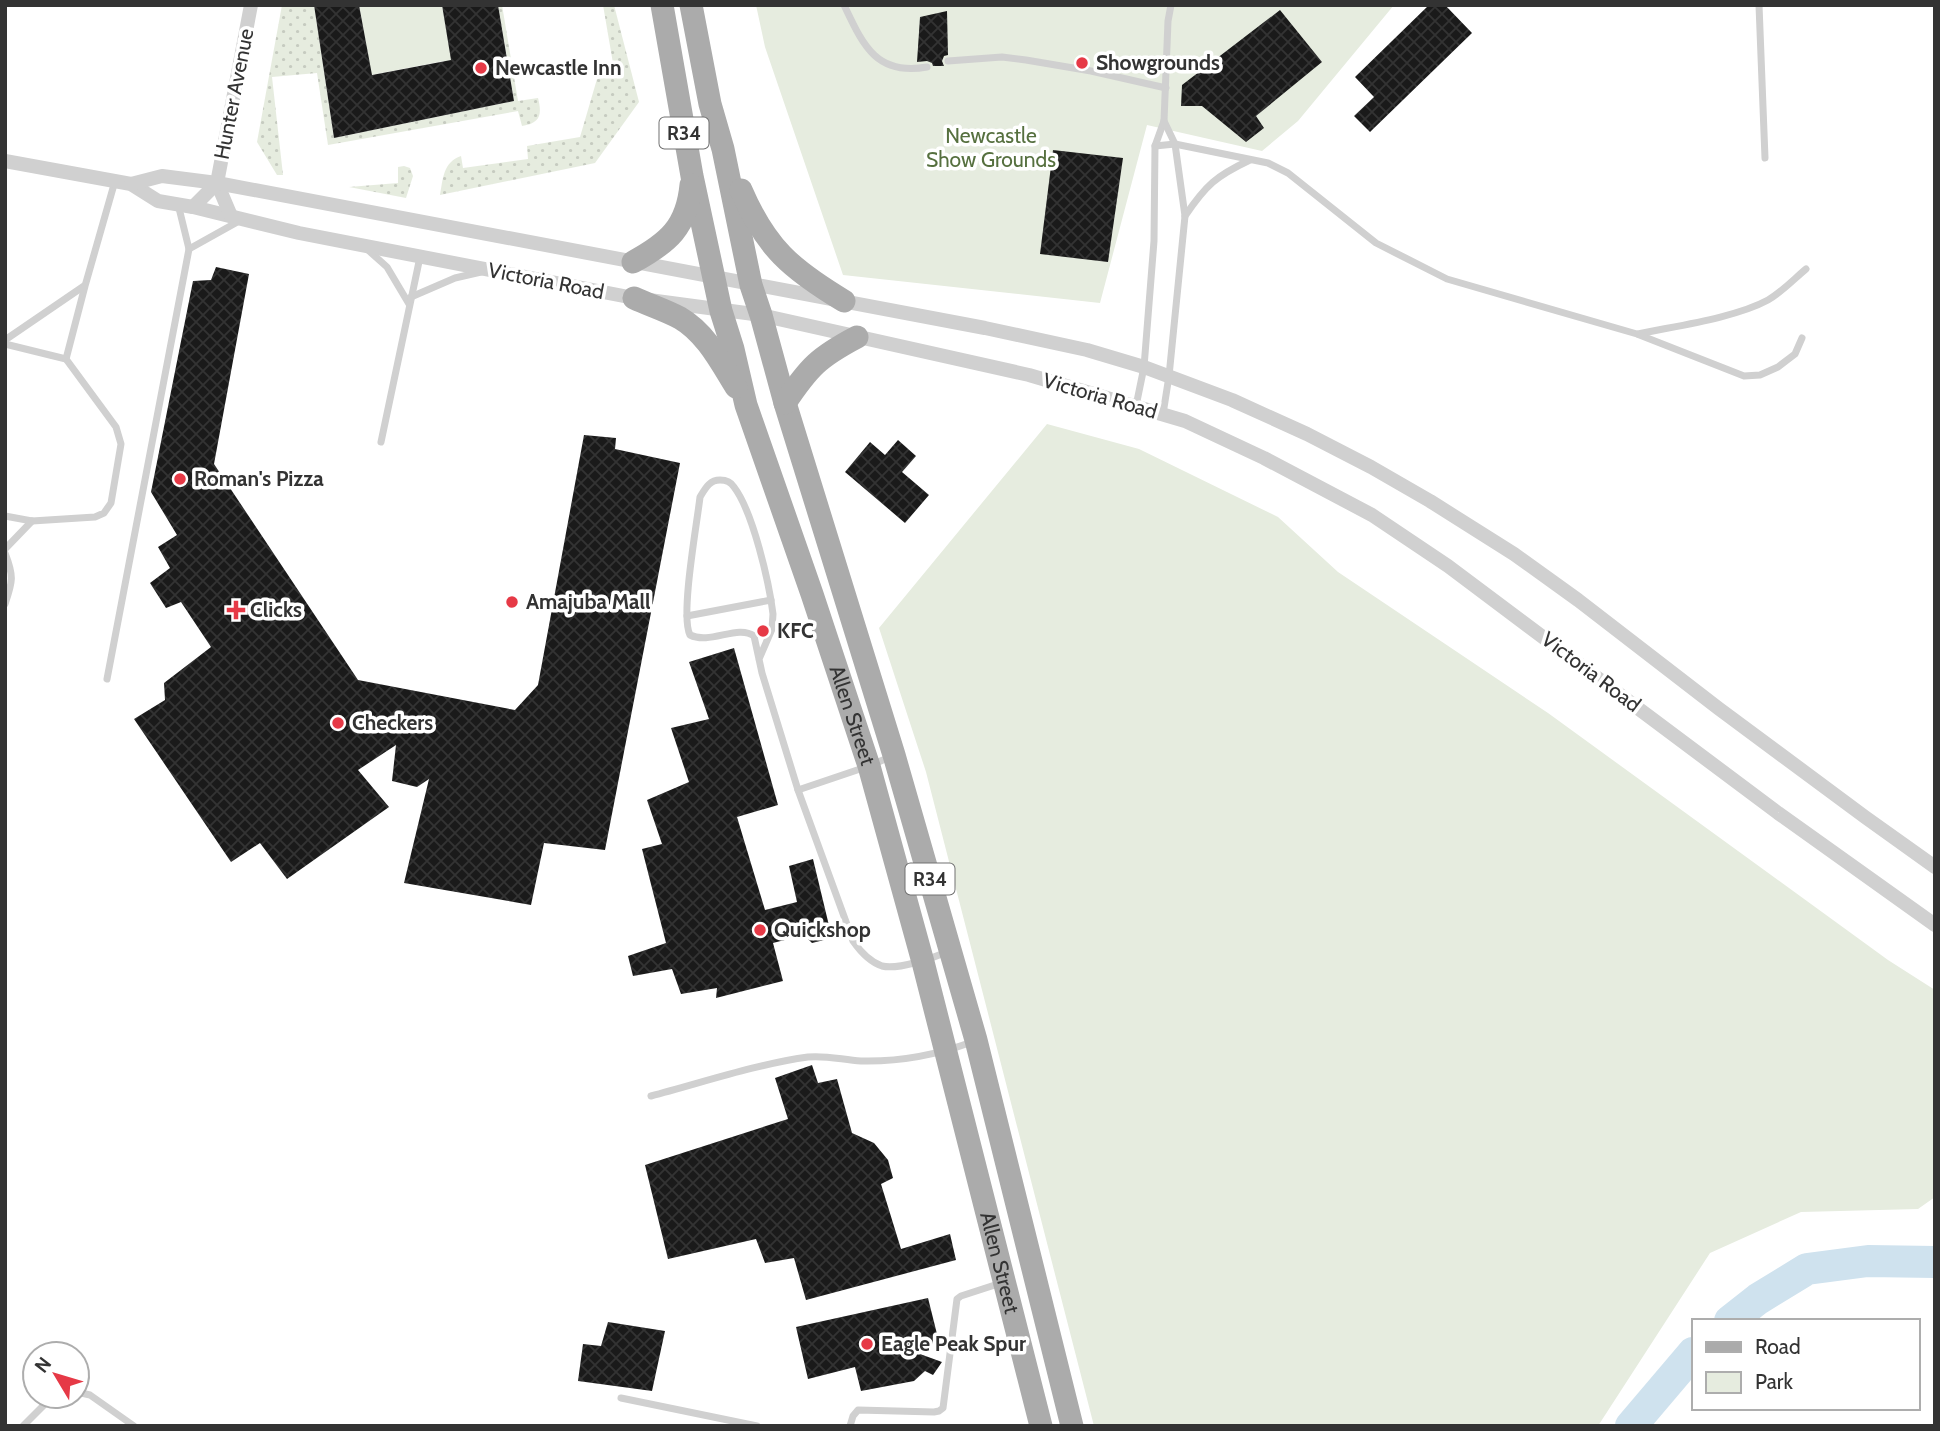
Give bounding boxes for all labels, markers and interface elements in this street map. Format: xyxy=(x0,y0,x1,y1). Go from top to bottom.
street label: Hunter Avenue xyxy=(209,26,259,162)
place label: Showgrounds xyxy=(1096,50,1220,75)
place label: Newcastle Inn xyxy=(495,55,621,80)
marker: Showgrounds xyxy=(1074,55,1090,71)
marker: Newcastle Inn xyxy=(473,60,489,76)
road number: R34 xyxy=(660,118,708,148)
park label: Newcastle Show Grounds xyxy=(926,123,1056,172)
street label: Victoria Road xyxy=(486,257,606,304)
street label: Victoria Road xyxy=(1040,367,1160,424)
place label: Roman's Pizza xyxy=(194,466,324,491)
marker: Roman's Pizza xyxy=(172,471,188,487)
place label: Amajuba Mall xyxy=(526,589,651,614)
marker: Amajuba Mall xyxy=(504,594,520,610)
place label: Clicks xyxy=(250,597,302,622)
marker: Clicks xyxy=(228,602,244,618)
place label: KFC xyxy=(777,618,814,643)
marker: KFC xyxy=(755,623,771,639)
street label: Victoria Road xyxy=(1537,626,1646,717)
street label: Allen Street xyxy=(824,662,881,768)
place label: Checkers xyxy=(352,710,433,735)
marker: Checkers xyxy=(330,715,346,731)
road number: R34 xyxy=(906,864,954,894)
place label: Quickshop xyxy=(774,917,871,942)
marker: Quickshop xyxy=(752,922,768,938)
street label: Allen Street xyxy=(975,1209,1025,1316)
legend xyxy=(1692,1319,1919,1410)
place label: Eagle Peak Spur xyxy=(881,1331,1026,1356)
text: Road xyxy=(1755,1334,1801,1359)
marker: Eagle Peak Spur xyxy=(859,1336,875,1352)
north arrow xyxy=(21,1340,91,1410)
text: N xyxy=(30,1352,56,1377)
text: Park xyxy=(1755,1369,1793,1394)

